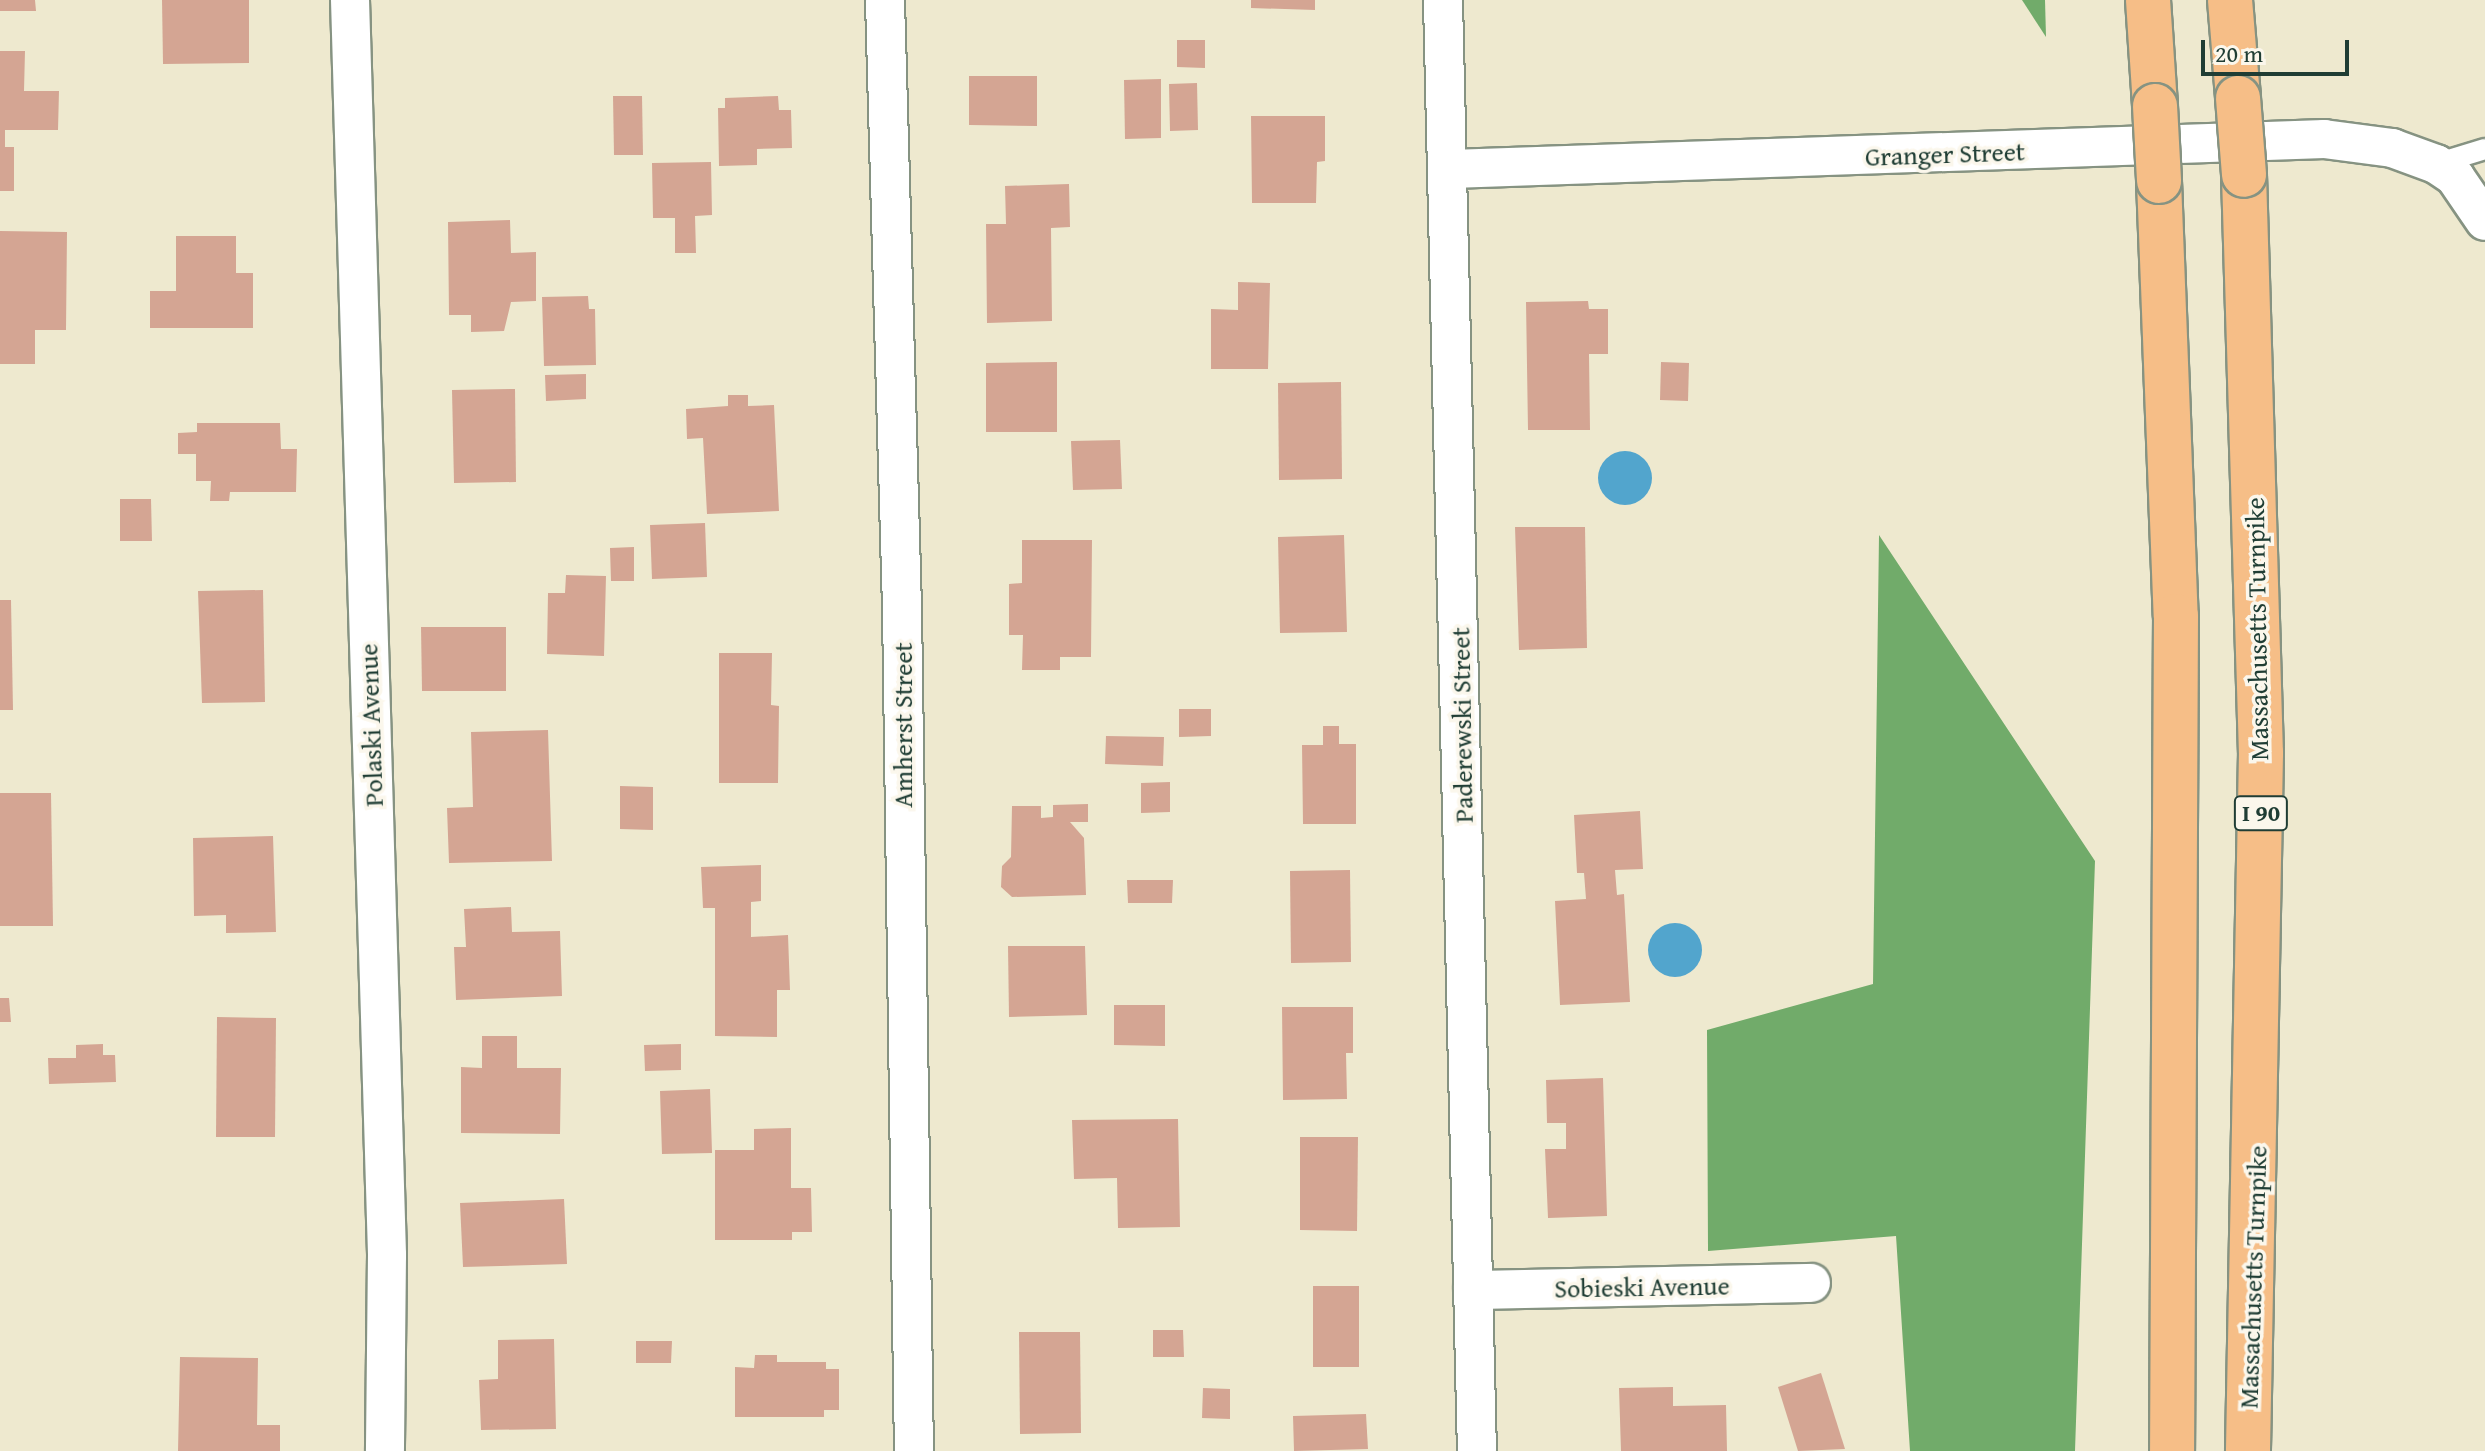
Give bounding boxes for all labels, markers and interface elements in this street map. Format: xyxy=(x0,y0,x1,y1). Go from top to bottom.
scale bar xyxy=(2205,24,2353,74)
text: 20 m xyxy=(2215,36,2263,71)
street label: Granger Street xyxy=(1864,136,2026,172)
street label: Massachusetts Turnpike xyxy=(2239,497,2275,761)
street label: Paderewski Street xyxy=(1445,627,1479,823)
street label: Amherst Street xyxy=(887,642,919,808)
street label: Polaski Avenue xyxy=(353,643,389,807)
road number: I 90 xyxy=(2233,793,2289,833)
street label: Massachusetts Turnpike xyxy=(2233,1145,2273,1409)
street label: Sobieski Avenue xyxy=(1554,1270,1730,1304)

